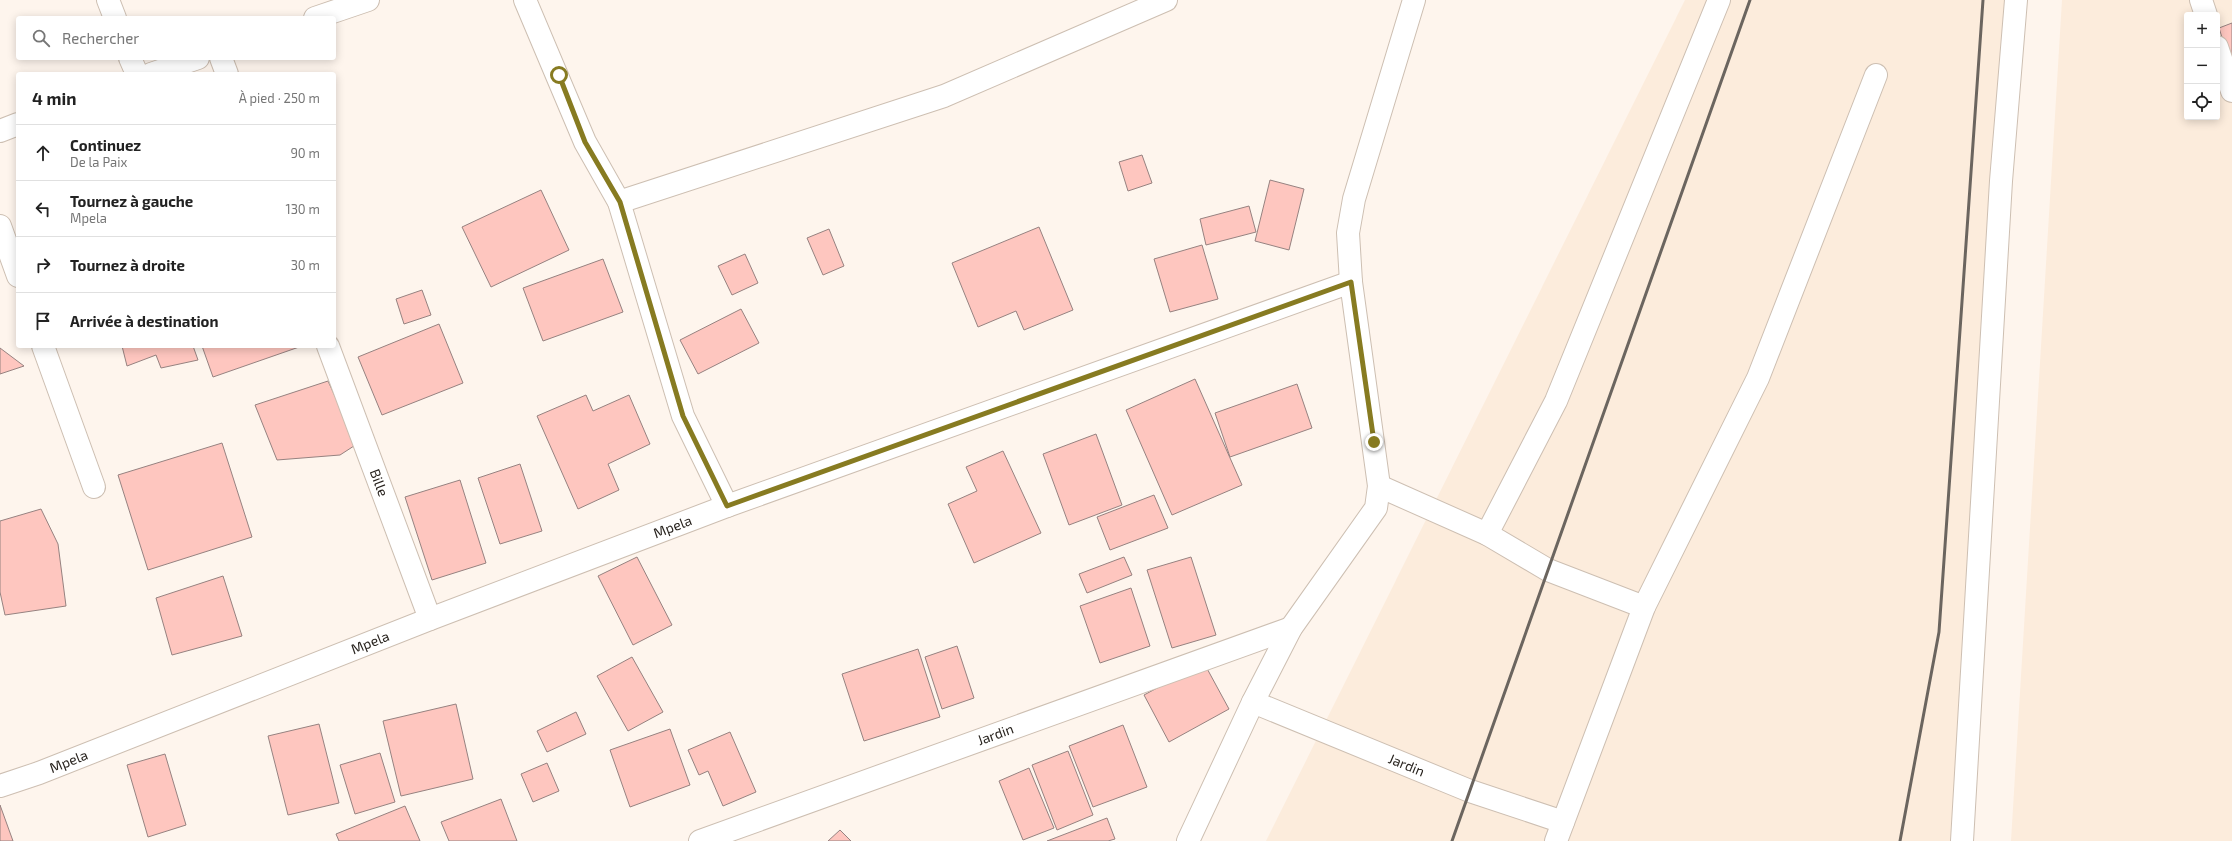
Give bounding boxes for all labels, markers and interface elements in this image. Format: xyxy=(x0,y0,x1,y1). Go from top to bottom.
map controls xyxy=(2184,12,2220,120)
button: + xyxy=(2184,12,2220,48)
search box xyxy=(16,16,336,60)
icon: search xyxy=(30,27,52,49)
text: Rechercher xyxy=(62,29,139,47)
button: − xyxy=(2184,48,2220,84)
route start xyxy=(550,66,568,84)
button: locate xyxy=(2184,84,2220,120)
text: 4 min xyxy=(32,88,76,108)
text: À pied · 250 m xyxy=(239,90,320,106)
text: Continuez xyxy=(70,136,141,154)
icon: ahead xyxy=(32,142,54,164)
text: 90 m xyxy=(290,145,320,161)
text: De la Paix xyxy=(70,154,127,170)
text: Tournez à gauche xyxy=(70,192,193,210)
icon: left xyxy=(32,198,54,220)
text: 130 m xyxy=(285,201,320,217)
text: Mpela xyxy=(70,210,107,226)
icon: right xyxy=(32,254,54,276)
text: Tournez à droite xyxy=(70,256,185,274)
text: 30 m xyxy=(291,257,320,273)
icon: arrive xyxy=(32,310,54,332)
text: Arrivée à destination xyxy=(70,312,218,330)
route end xyxy=(1365,433,1383,451)
street label: Bille xyxy=(367,466,392,499)
street label: Mpela xyxy=(651,511,694,541)
street label: Mpela xyxy=(348,627,392,657)
street label: Jardin xyxy=(975,720,1016,748)
street label: Mpela xyxy=(47,746,90,776)
street label: Jardin xyxy=(1386,750,1427,780)

